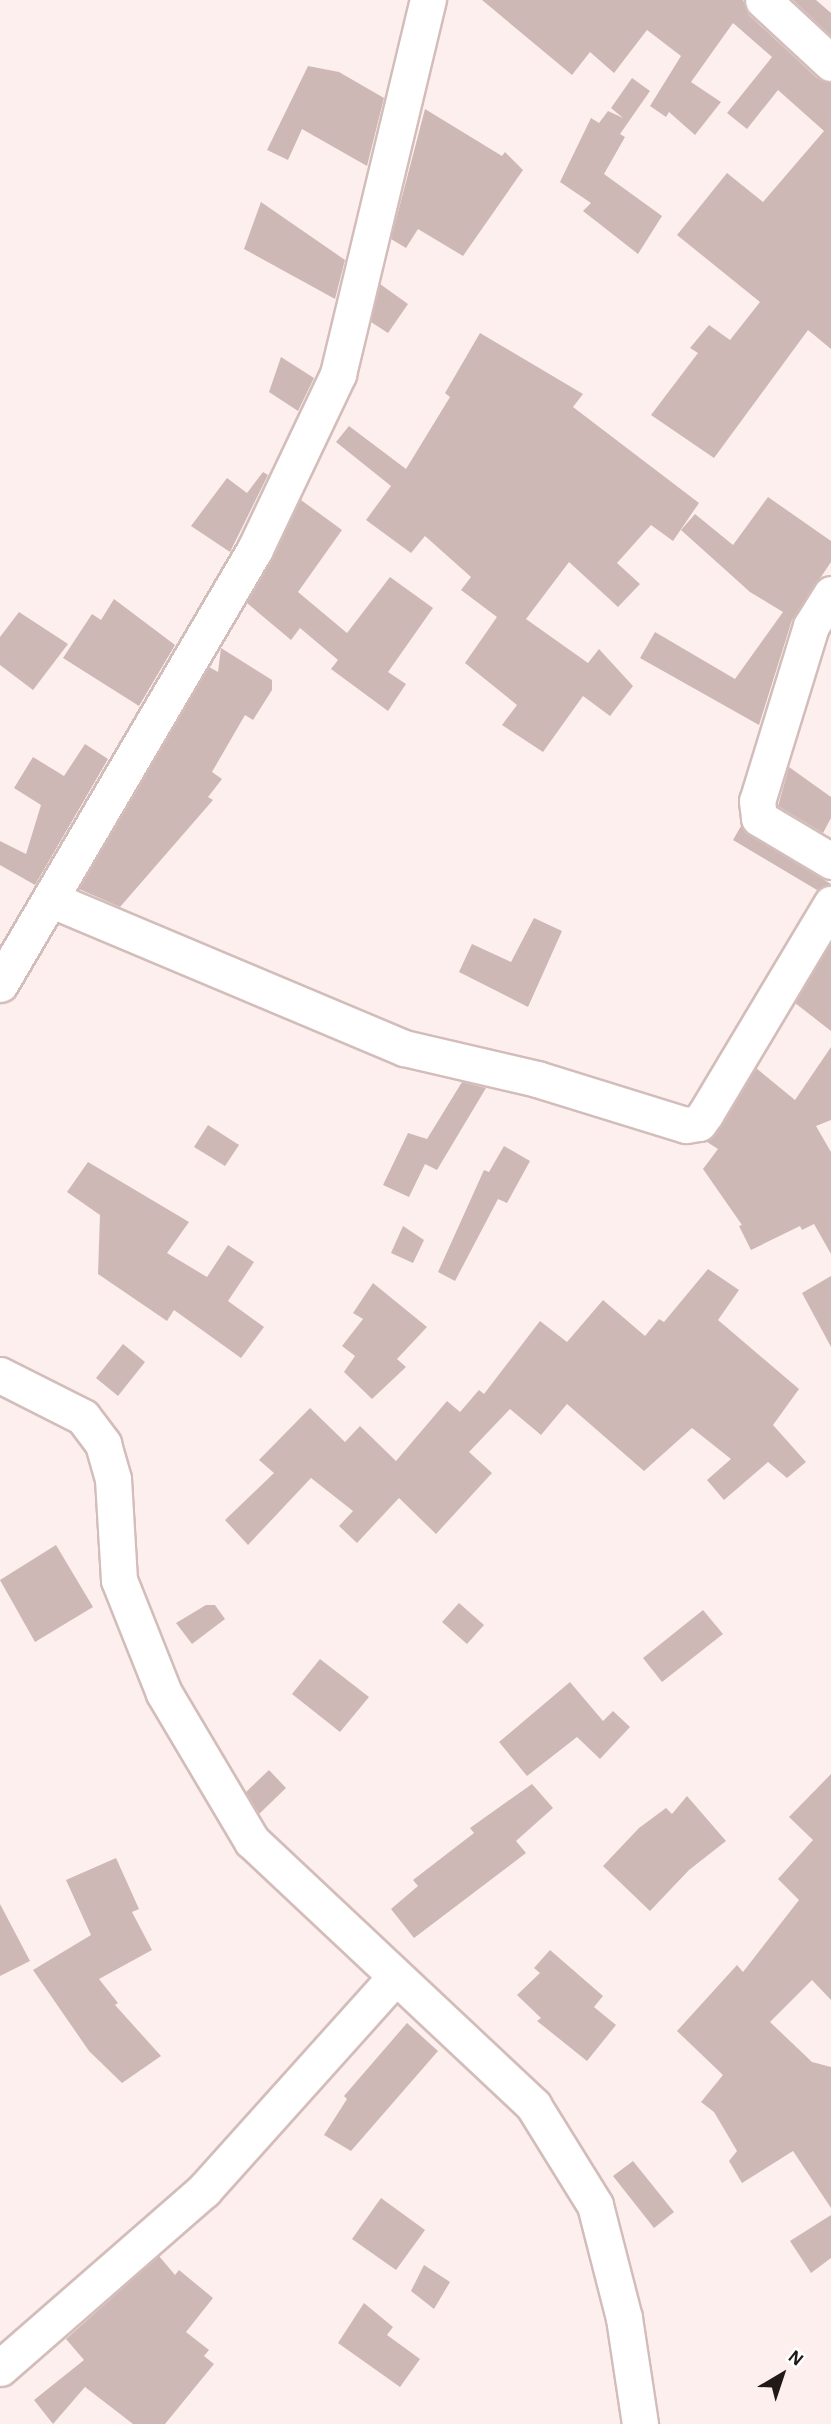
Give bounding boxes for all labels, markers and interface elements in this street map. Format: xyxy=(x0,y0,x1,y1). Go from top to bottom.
north arrow xyxy=(747,2340,817,2410)
text: N xyxy=(784,2347,807,2370)

